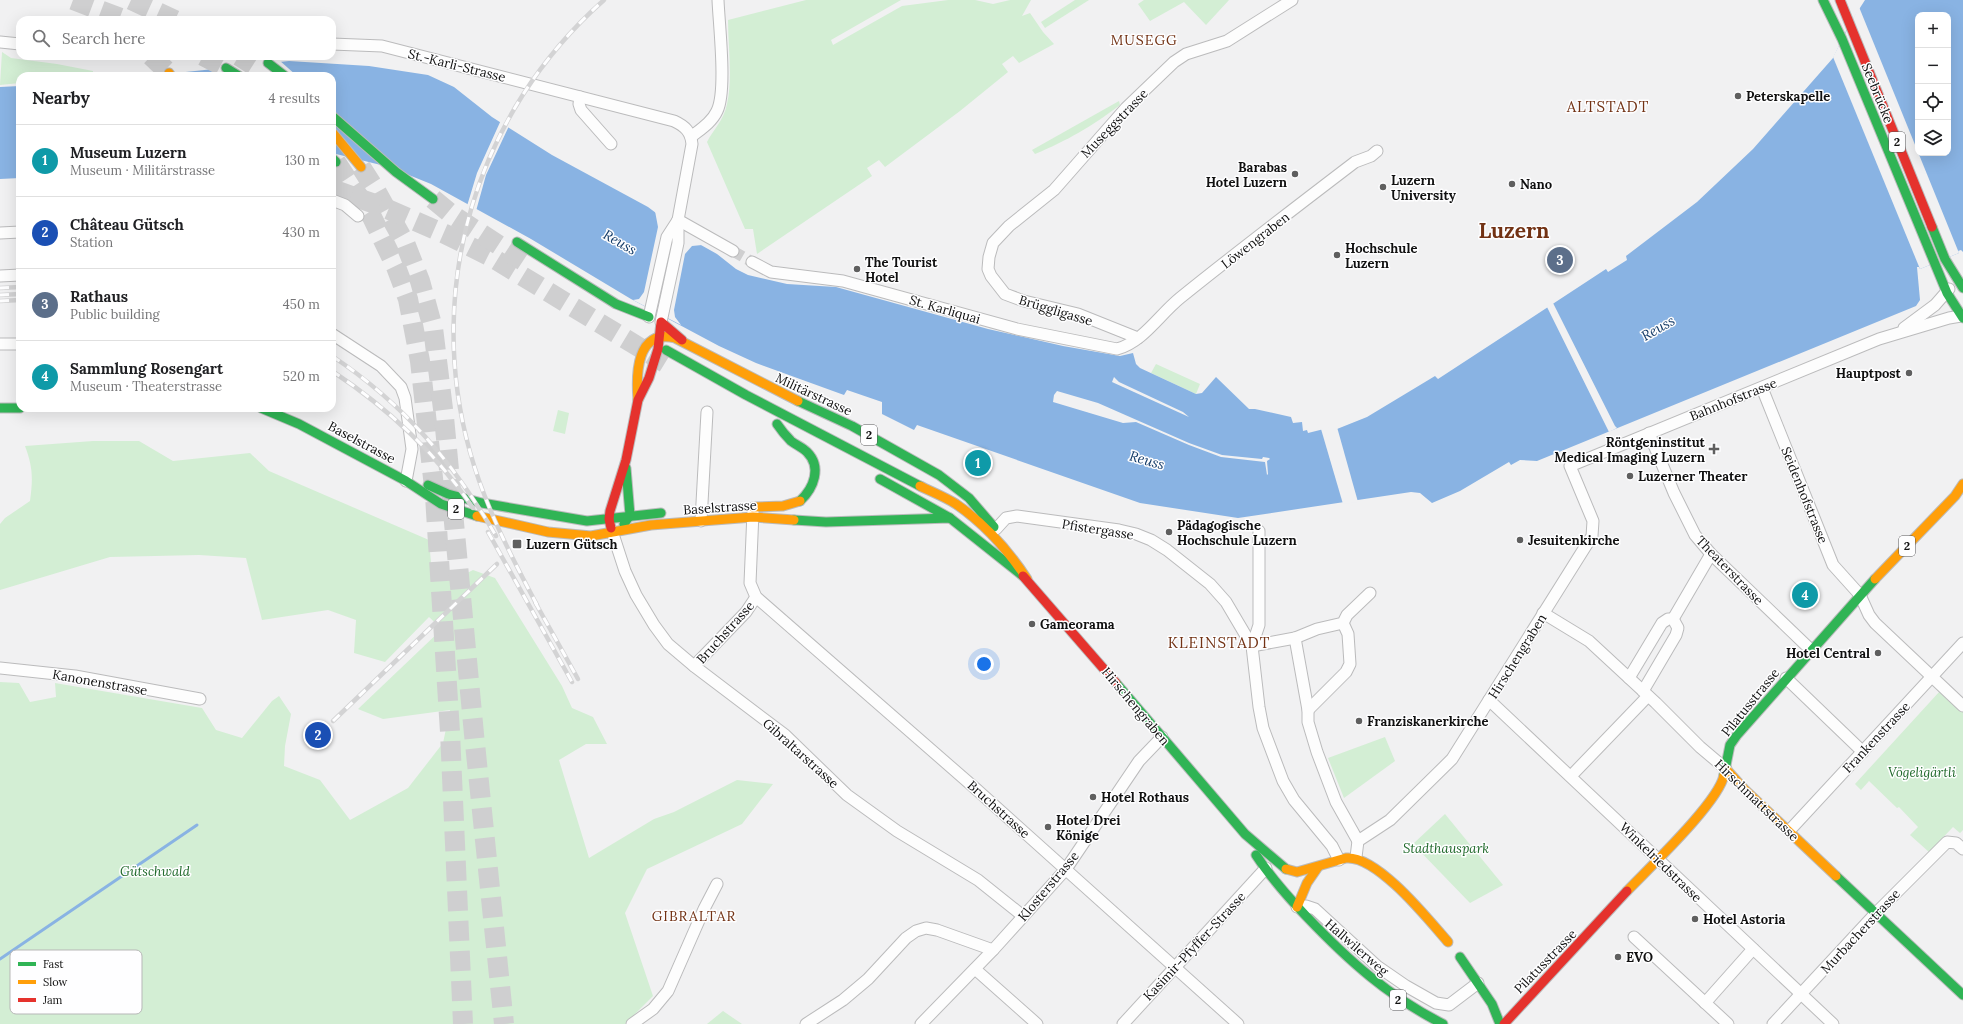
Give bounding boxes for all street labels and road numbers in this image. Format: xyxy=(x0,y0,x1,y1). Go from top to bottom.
street label: St.-Karli-Strasse xyxy=(406,45,507,86)
street label: Seebrücke xyxy=(1858,61,1897,126)
street label: Museggstrasse xyxy=(1077,85,1152,161)
road number: 2 xyxy=(1889,132,1905,152)
street label: Löwengraben xyxy=(1218,208,1293,272)
street label: St. Karliquai xyxy=(907,291,983,328)
street label: Brüggligasse xyxy=(1017,291,1095,330)
street label: Militärstrasse xyxy=(773,369,855,420)
street label: Bahnhofstrasse xyxy=(1687,374,1779,425)
street label: Baselstrasse xyxy=(325,418,398,467)
road number: 2 xyxy=(861,425,877,445)
street label: Seidenhofstrasse xyxy=(1777,444,1832,546)
street label: Baselstrasse xyxy=(683,496,757,519)
road number: 2 xyxy=(448,499,464,519)
street label: Pfistergasse xyxy=(1061,515,1135,544)
street label: Theaterstrasse xyxy=(1692,532,1767,609)
road number: 2 xyxy=(1899,536,1915,556)
street label: Bruchstrasse xyxy=(693,597,758,667)
street label: Hirschengraben xyxy=(1485,611,1550,702)
street label: Hirschengraben xyxy=(1098,664,1173,749)
street label: Pilatusstrasse xyxy=(1718,665,1783,740)
street label: Kanonenstrasse xyxy=(51,666,149,699)
street label: Frankenstrasse xyxy=(1839,698,1914,777)
street label: Gibraltarstrasse xyxy=(759,715,842,792)
street label: Hirschmattstrasse xyxy=(1711,756,1802,845)
street label: Bruchstrasse xyxy=(964,777,1034,842)
street label: Winkelriedstrasse xyxy=(1616,819,1705,906)
street label: Klosterstrasse xyxy=(1014,848,1083,925)
street label: Murbacherstrasse xyxy=(1817,886,1904,977)
street label: Kasimir-Pfyffer-Strasse xyxy=(1139,888,1249,1004)
street label: Hallwilerweg xyxy=(1321,915,1393,980)
street label: Pilatusstrasse xyxy=(1510,926,1580,997)
road number: 2 xyxy=(1390,990,1406,1010)

